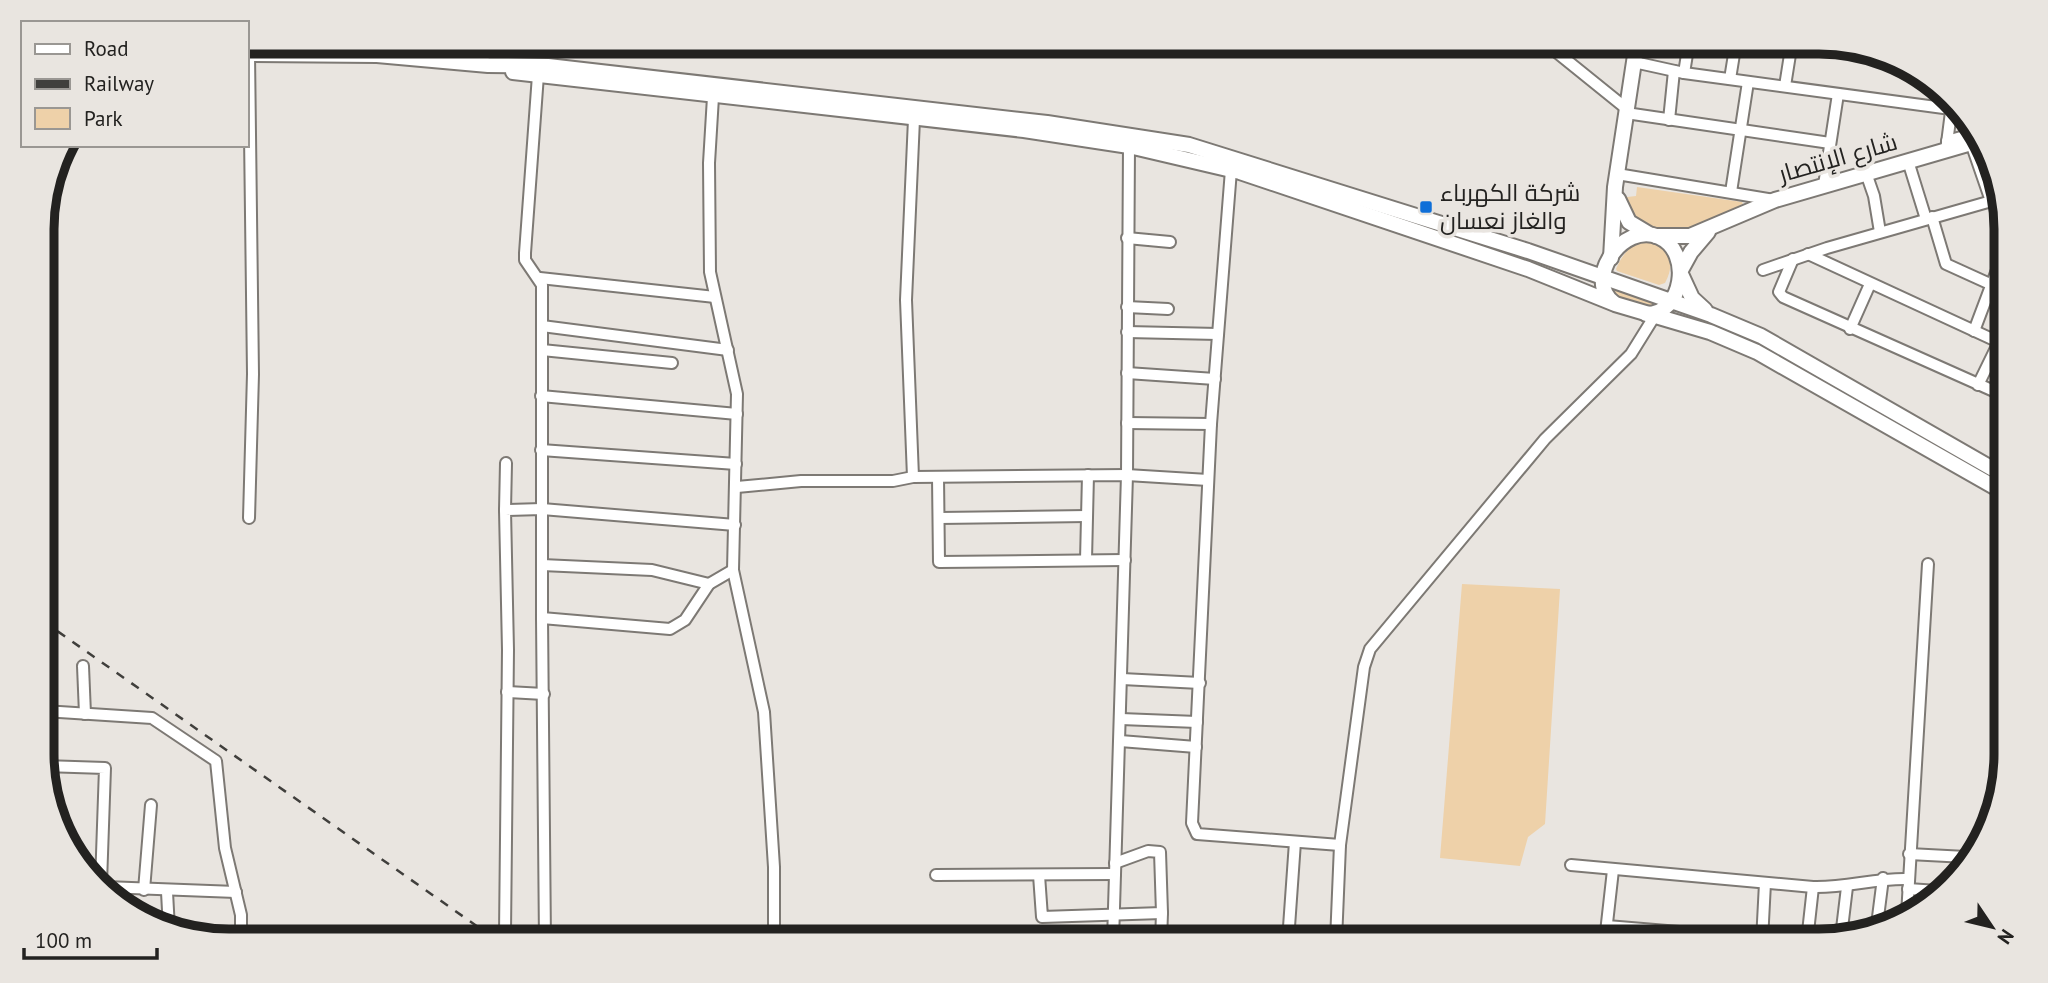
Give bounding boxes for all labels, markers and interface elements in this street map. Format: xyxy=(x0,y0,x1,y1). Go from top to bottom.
legend xyxy=(21,21,248,147)
text: Road xyxy=(84,35,128,62)
text: Railway xyxy=(84,70,154,97)
text: Park xyxy=(84,105,123,132)
street label: شارع الإنتصار xyxy=(1773,126,1901,191)
place label: شركة الكهرباء والغاز نعسان xyxy=(1440,177,1580,236)
marker: شركة الكهرباء والغاز نعسان xyxy=(1418,199,1434,215)
north arrow xyxy=(1957,892,2027,962)
scale bar xyxy=(24,916,158,960)
text: N xyxy=(1993,925,2019,949)
text: 100 m xyxy=(35,927,92,954)

